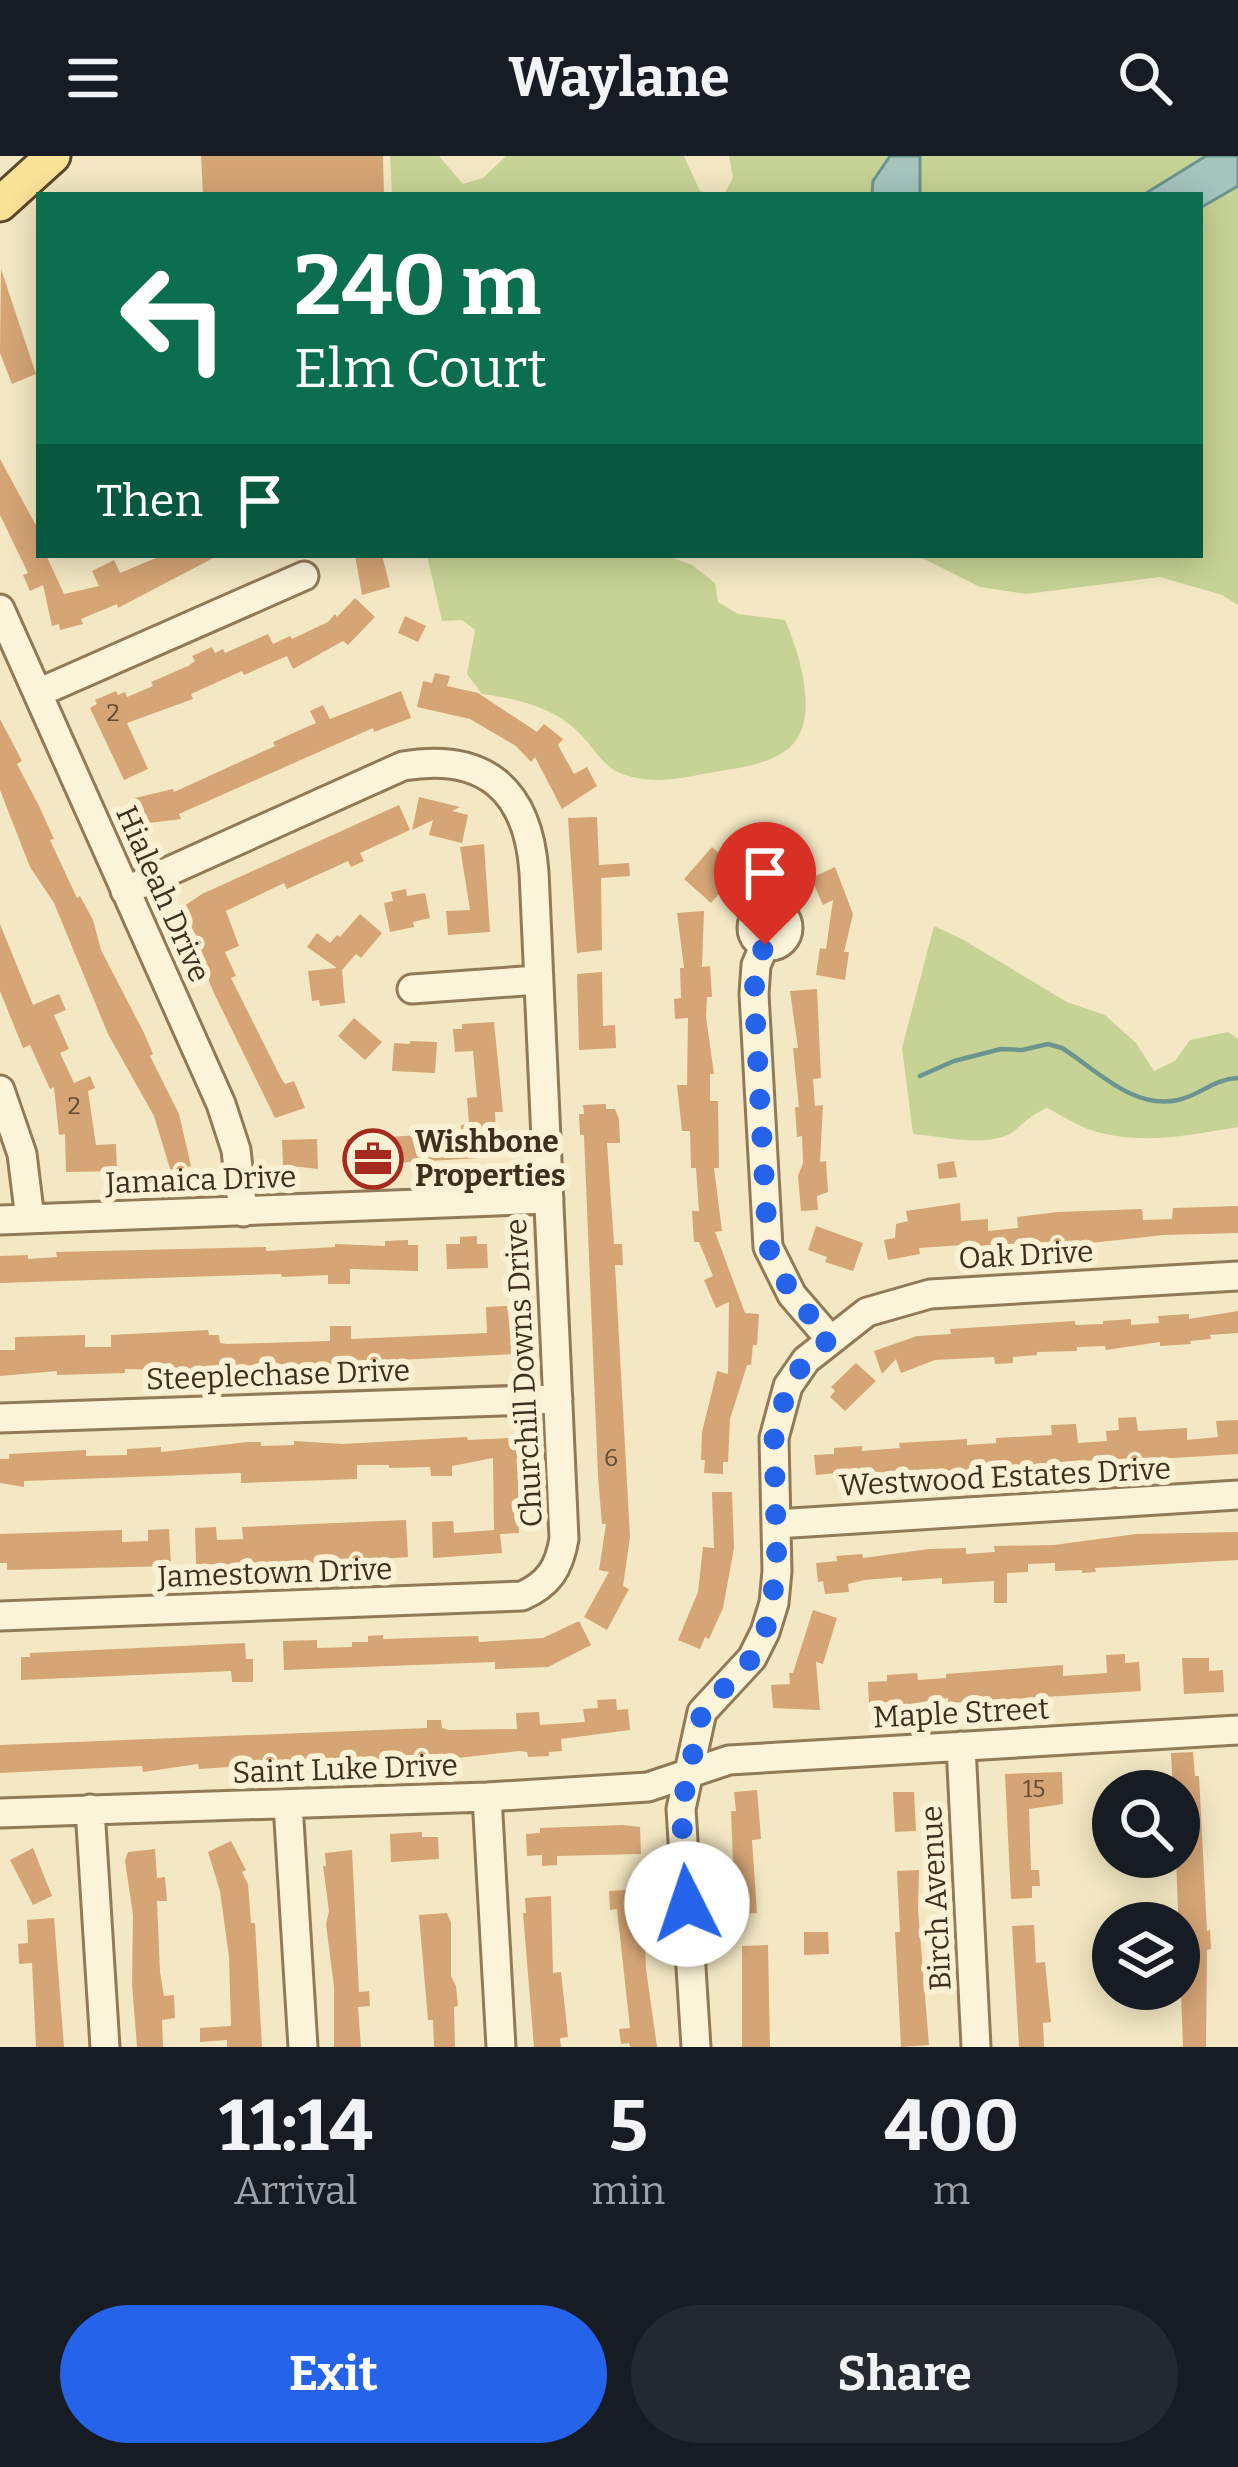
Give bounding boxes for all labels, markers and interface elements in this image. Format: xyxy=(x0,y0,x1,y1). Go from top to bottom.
icon: menu xyxy=(60,45,126,111)
icon: search xyxy=(1112,45,1178,111)
text: Waylane xyxy=(508,46,730,110)
text: 240 m xyxy=(294,235,541,336)
icon: left xyxy=(96,240,252,396)
text: Elm Court xyxy=(294,337,547,401)
icon: arrive xyxy=(227,468,293,534)
text: Then xyxy=(96,474,203,528)
house number: 2 xyxy=(106,699,120,727)
street label: Hialeah Drive xyxy=(108,800,218,988)
pin xyxy=(714,822,816,945)
icon: arrive xyxy=(732,840,798,906)
house number: 2 xyxy=(67,1092,81,1120)
place label: Wishbone Properties xyxy=(415,1124,566,1194)
office icon: Wishbone Properties xyxy=(342,1128,404,1190)
street label: Jamaica Drive xyxy=(104,1159,297,1201)
street label: Churchill Downs Drive xyxy=(498,1218,550,1528)
street label: Oak Drive xyxy=(958,1233,1094,1277)
street label: Steeplechase Drive xyxy=(145,1352,411,1398)
house number: 6 xyxy=(604,1444,618,1472)
street label: Westwood Estates Drive xyxy=(838,1450,1172,1504)
street label: Jamestown Drive xyxy=(156,1551,393,1595)
street label: Maple Street xyxy=(872,1690,1050,1736)
street label: Saint Luke Drive xyxy=(232,1747,458,1791)
map controls xyxy=(1092,1770,1200,2010)
button: search xyxy=(1092,1770,1200,1878)
house number: 15 xyxy=(1023,1775,1045,1803)
street label: Birch Avenue xyxy=(913,1805,959,1991)
position arrow xyxy=(624,1841,750,1967)
button: layers xyxy=(1092,1902,1200,2010)
text: 11:14 xyxy=(219,2083,373,2169)
text: 5 xyxy=(609,2083,648,2169)
text: 400 xyxy=(884,2083,1019,2169)
text: Arrival xyxy=(234,2168,358,2214)
text: min xyxy=(592,2168,665,2214)
text: m xyxy=(933,2168,970,2214)
button: Exit xyxy=(60,2305,607,2443)
button: Share xyxy=(631,2305,1178,2443)

